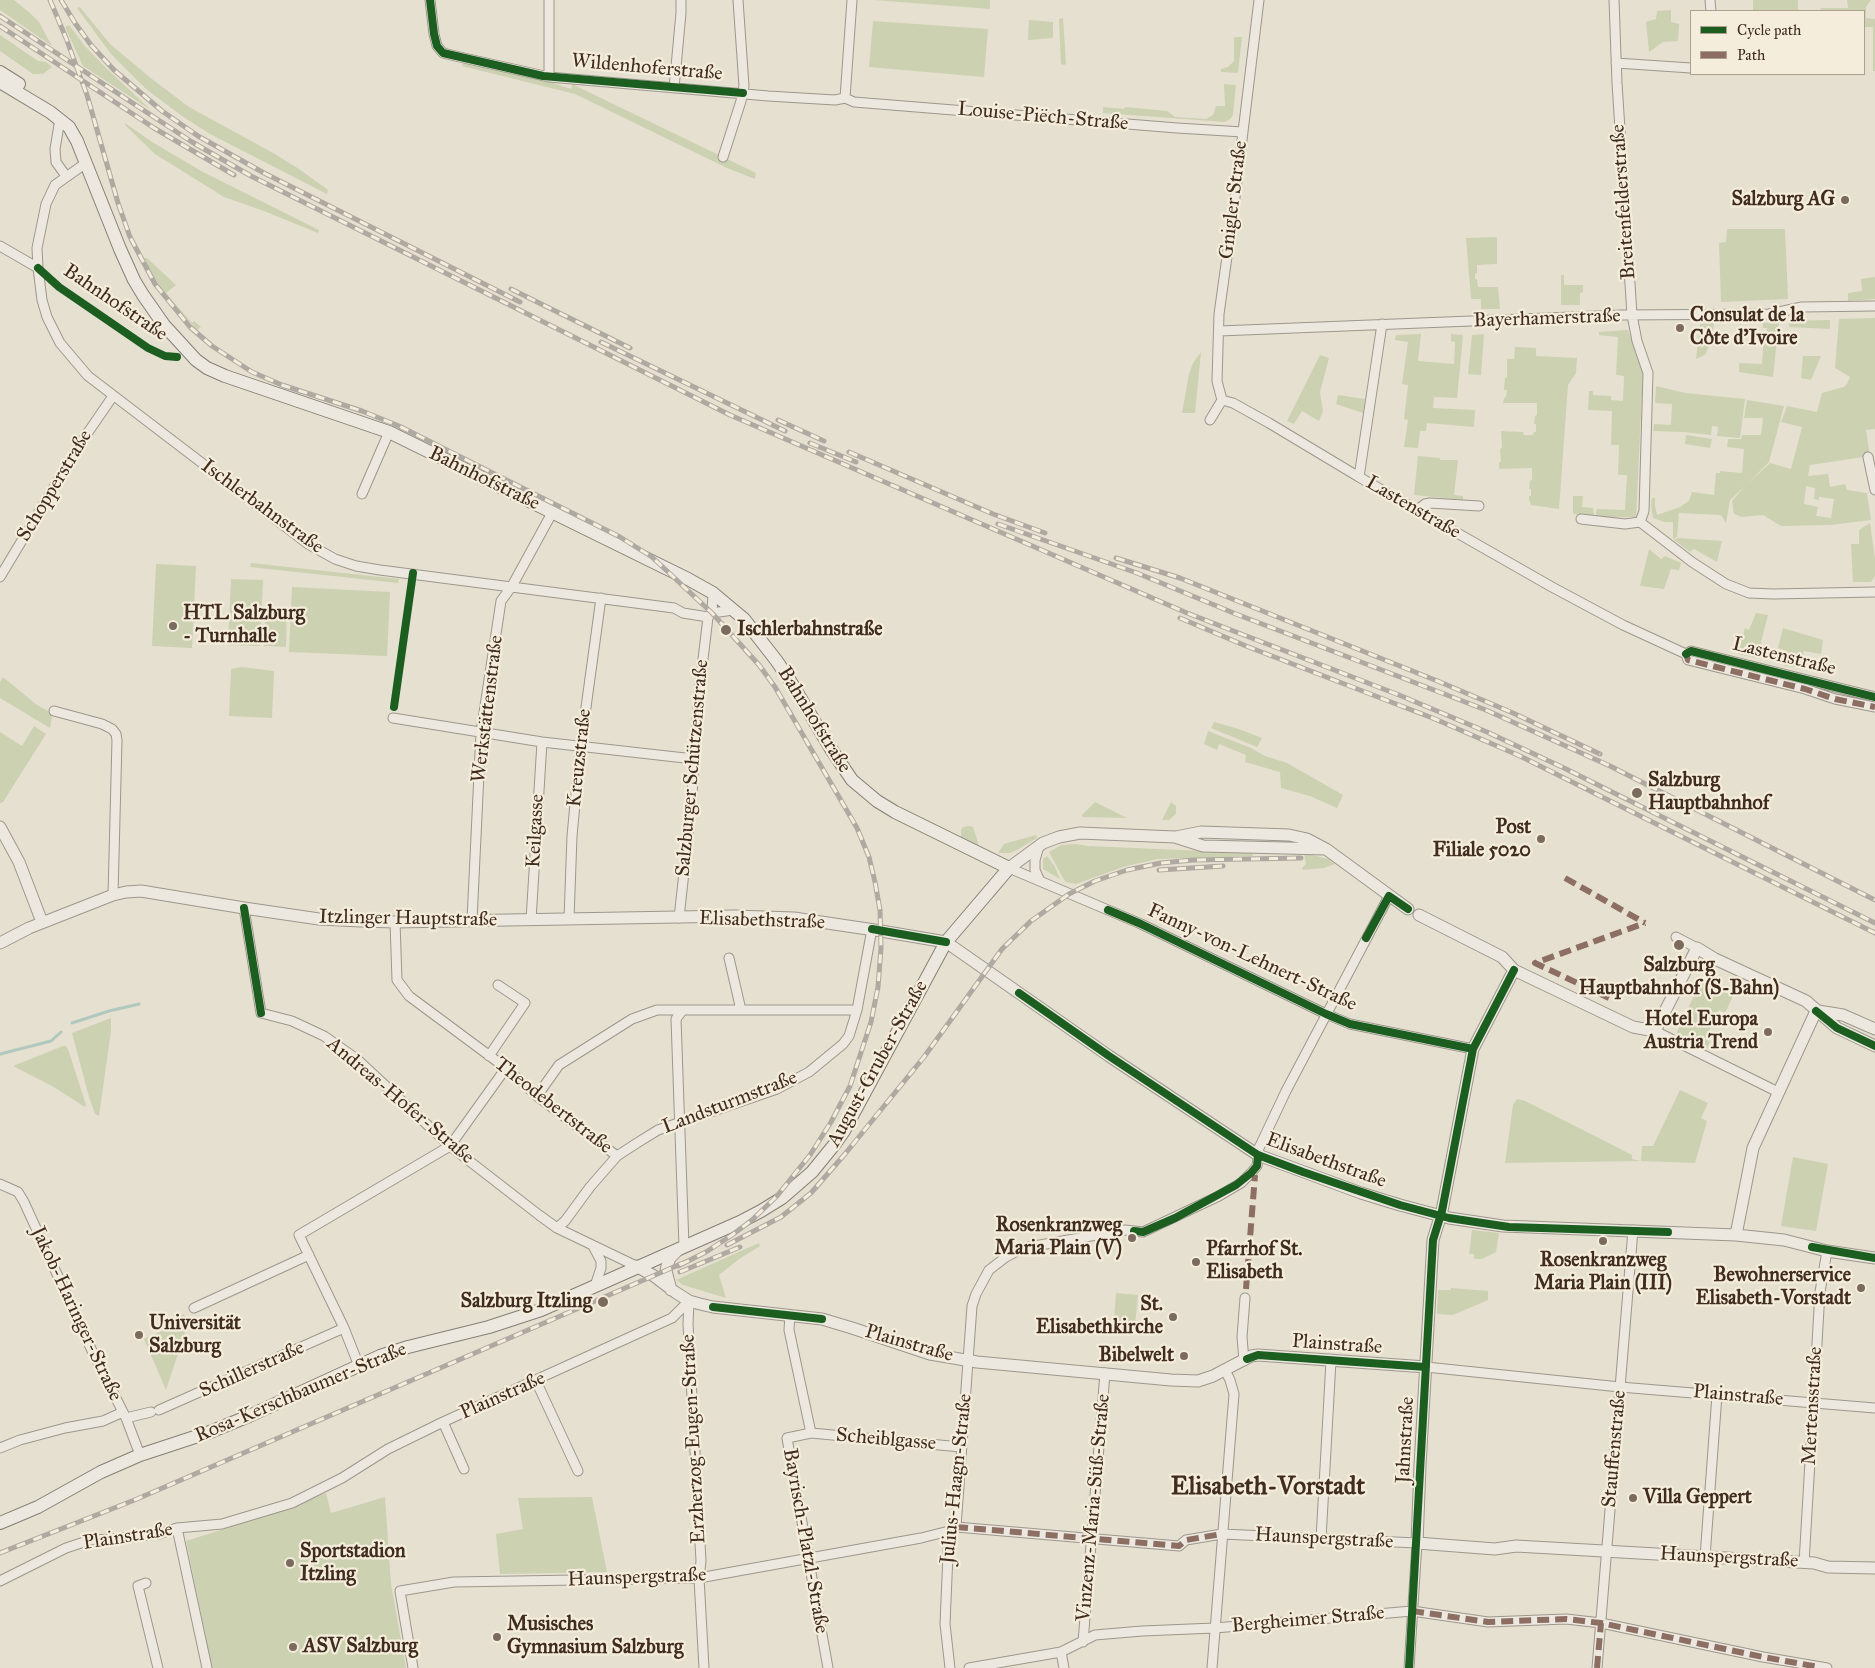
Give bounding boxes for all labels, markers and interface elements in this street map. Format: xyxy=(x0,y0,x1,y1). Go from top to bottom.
legend xyxy=(1690,10,1865,75)
text: Cycle path xyxy=(1737,21,1801,39)
text: Path xyxy=(1737,46,1765,64)
street label: Wildenhoferstraße xyxy=(570,49,724,87)
street label: Louise-Piëch-Straße xyxy=(957,98,1129,136)
street label: Breitenfelderstraße xyxy=(1607,124,1641,280)
street label: Gnigler Straße xyxy=(1215,139,1253,261)
place label: Salzburg AG xyxy=(1731,188,1835,212)
marker: Salzburg AG xyxy=(1839,194,1851,206)
street label: Bahnhofstraße xyxy=(58,259,172,347)
street label: Bayerhamerstraße xyxy=(1473,304,1621,334)
place label: Consulat de la Côte d'Ivoire xyxy=(1690,304,1804,351)
marker: Consulat de la Côte d'Ivoire xyxy=(1674,322,1686,334)
street label: Schopperstraße xyxy=(12,426,98,546)
street label: Bahnhofstraße xyxy=(425,442,543,516)
street label: Ischlerbahnstraße xyxy=(196,455,328,559)
street label: Lastenstraße xyxy=(1361,471,1465,545)
place label: HTL Salzburg - Turnhalle xyxy=(183,602,305,649)
place label: Ischlerbahnstraße xyxy=(737,618,883,642)
marker: HTL Salzburg - Turnhalle xyxy=(167,620,179,632)
marker: Ischlerbahnstraße xyxy=(719,623,733,637)
street label: Lastenstraße xyxy=(1730,633,1838,681)
street label: Werkstättenstraße xyxy=(467,634,509,784)
street label: Salzburger Schützenstraße xyxy=(672,658,714,878)
street label: Bahnhofstraße xyxy=(772,663,856,777)
street label: Kreuzstraße xyxy=(563,708,597,808)
place label: Salzburg Hauptbahnhof xyxy=(1648,769,1770,816)
marker: Salzburg Hauptbahnhof xyxy=(1630,786,1644,800)
street label: Keilgasse xyxy=(522,793,550,869)
place label: Post Filiale 5020 xyxy=(1433,816,1531,863)
marker: Post Filiale 5020 xyxy=(1535,833,1547,845)
street label: Fanny-von-Lehnert-Straße xyxy=(1144,899,1360,1017)
street label: Itzlinger Hauptstraße xyxy=(319,905,497,933)
street label: Elisabethstraße xyxy=(699,907,825,935)
marker: Salzburg Hauptbahnhof (S-Bahn) xyxy=(1672,938,1686,952)
place label: Salzburg Hauptbahnhof (S-Bahn) xyxy=(1579,954,1779,1001)
street label: August-Gruber-Straße xyxy=(822,977,934,1151)
place label: Hotel Europa Austria Trend xyxy=(1644,1008,1758,1055)
marker: Hotel Europa Austria Trend xyxy=(1762,1026,1774,1038)
street label: Andreas-Hofer-Straße xyxy=(321,1032,479,1170)
street label: Theodebertstraße xyxy=(489,1052,617,1160)
street label: Landsturmstraße xyxy=(659,1066,801,1140)
street label: Elisabethstraße xyxy=(1263,1128,1389,1194)
place label: Rosenkranzweg Maria Plain (V) xyxy=(994,1214,1122,1261)
street label: Jakob-Haringer-Straße xyxy=(25,1223,127,1405)
marker: Rosenkranzweg Maria Plain (V) xyxy=(1126,1232,1138,1244)
marker: Rosenkranzweg Maria Plain (III) xyxy=(1597,1235,1609,1247)
place label: Pfarrhof St. Elisabeth xyxy=(1206,1238,1302,1285)
place label: Rosenkranzweg Maria Plain (III) xyxy=(1534,1249,1672,1296)
marker: Pfarrhof St. Elisabeth xyxy=(1190,1256,1202,1268)
place label: Bewohnerservice Elisabeth-Vorstadt xyxy=(1696,1264,1851,1311)
marker: Bewohnerservice Elisabeth-Vorstadt xyxy=(1855,1282,1867,1294)
place label: Salzburg Itzling xyxy=(460,1290,592,1314)
place label: St. Elisabethkirche xyxy=(1036,1293,1163,1340)
marker: Salzburg Itzling xyxy=(596,1295,610,1309)
marker: St. Elisabethkirche xyxy=(1167,1311,1179,1323)
place label: Universität Salzburg xyxy=(149,1312,241,1359)
street label: Plainstraße xyxy=(862,1320,956,1368)
marker: Universität Salzburg xyxy=(133,1329,145,1341)
street label: Plainstraße xyxy=(1291,1330,1383,1360)
street label: Erzherzog-Eugen-Straße xyxy=(677,1334,711,1544)
street label: Schillerstraße xyxy=(196,1336,308,1404)
street label: Rosa-Kerschbaumer-Straße xyxy=(192,1338,410,1448)
place label: Bibelwelt xyxy=(1099,1344,1174,1368)
street label: Mertensstraße xyxy=(1798,1346,1828,1466)
marker: Bibelwelt xyxy=(1178,1350,1190,1362)
street label: Plainstraße xyxy=(457,1367,549,1425)
street label: Plainstraße xyxy=(1692,1380,1784,1412)
street label: Stauffenstraße xyxy=(1598,1389,1632,1509)
street label: Julius-Haagn-Straße xyxy=(936,1393,978,1565)
street label: Vinzenz-Maria-Süß-Straße xyxy=(1072,1393,1116,1623)
street label: Jahnstraße xyxy=(1392,1396,1420,1484)
street label: Scheiblgasse xyxy=(835,1424,937,1456)
street label: Bayrisch-Platzl-Straße xyxy=(777,1447,833,1635)
district label: Elisabeth-Vorstadt xyxy=(1171,1473,1365,1503)
place label: Villa Geppert xyxy=(1643,1486,1752,1510)
marker: Villa Geppert xyxy=(1627,1492,1639,1504)
street label: Plainstraße xyxy=(81,1518,175,1556)
street label: Haunspergstraße xyxy=(1254,1523,1394,1555)
place label: Sportstadion Itzling xyxy=(300,1540,406,1587)
street label: Haunspergstraße xyxy=(1659,1542,1799,1574)
marker: Sportstadion Itzling xyxy=(284,1557,296,1569)
street label: Haunspergstraße xyxy=(567,1564,707,1592)
street label: Bergheimer Straße xyxy=(1231,1601,1385,1639)
place label: Musisches Gymnasium Salzburg xyxy=(507,1613,683,1660)
marker: Musisches Gymnasium Salzburg xyxy=(491,1631,503,1643)
place label: ASV Salzburg xyxy=(303,1635,418,1659)
marker: ASV Salzburg xyxy=(287,1641,299,1653)

